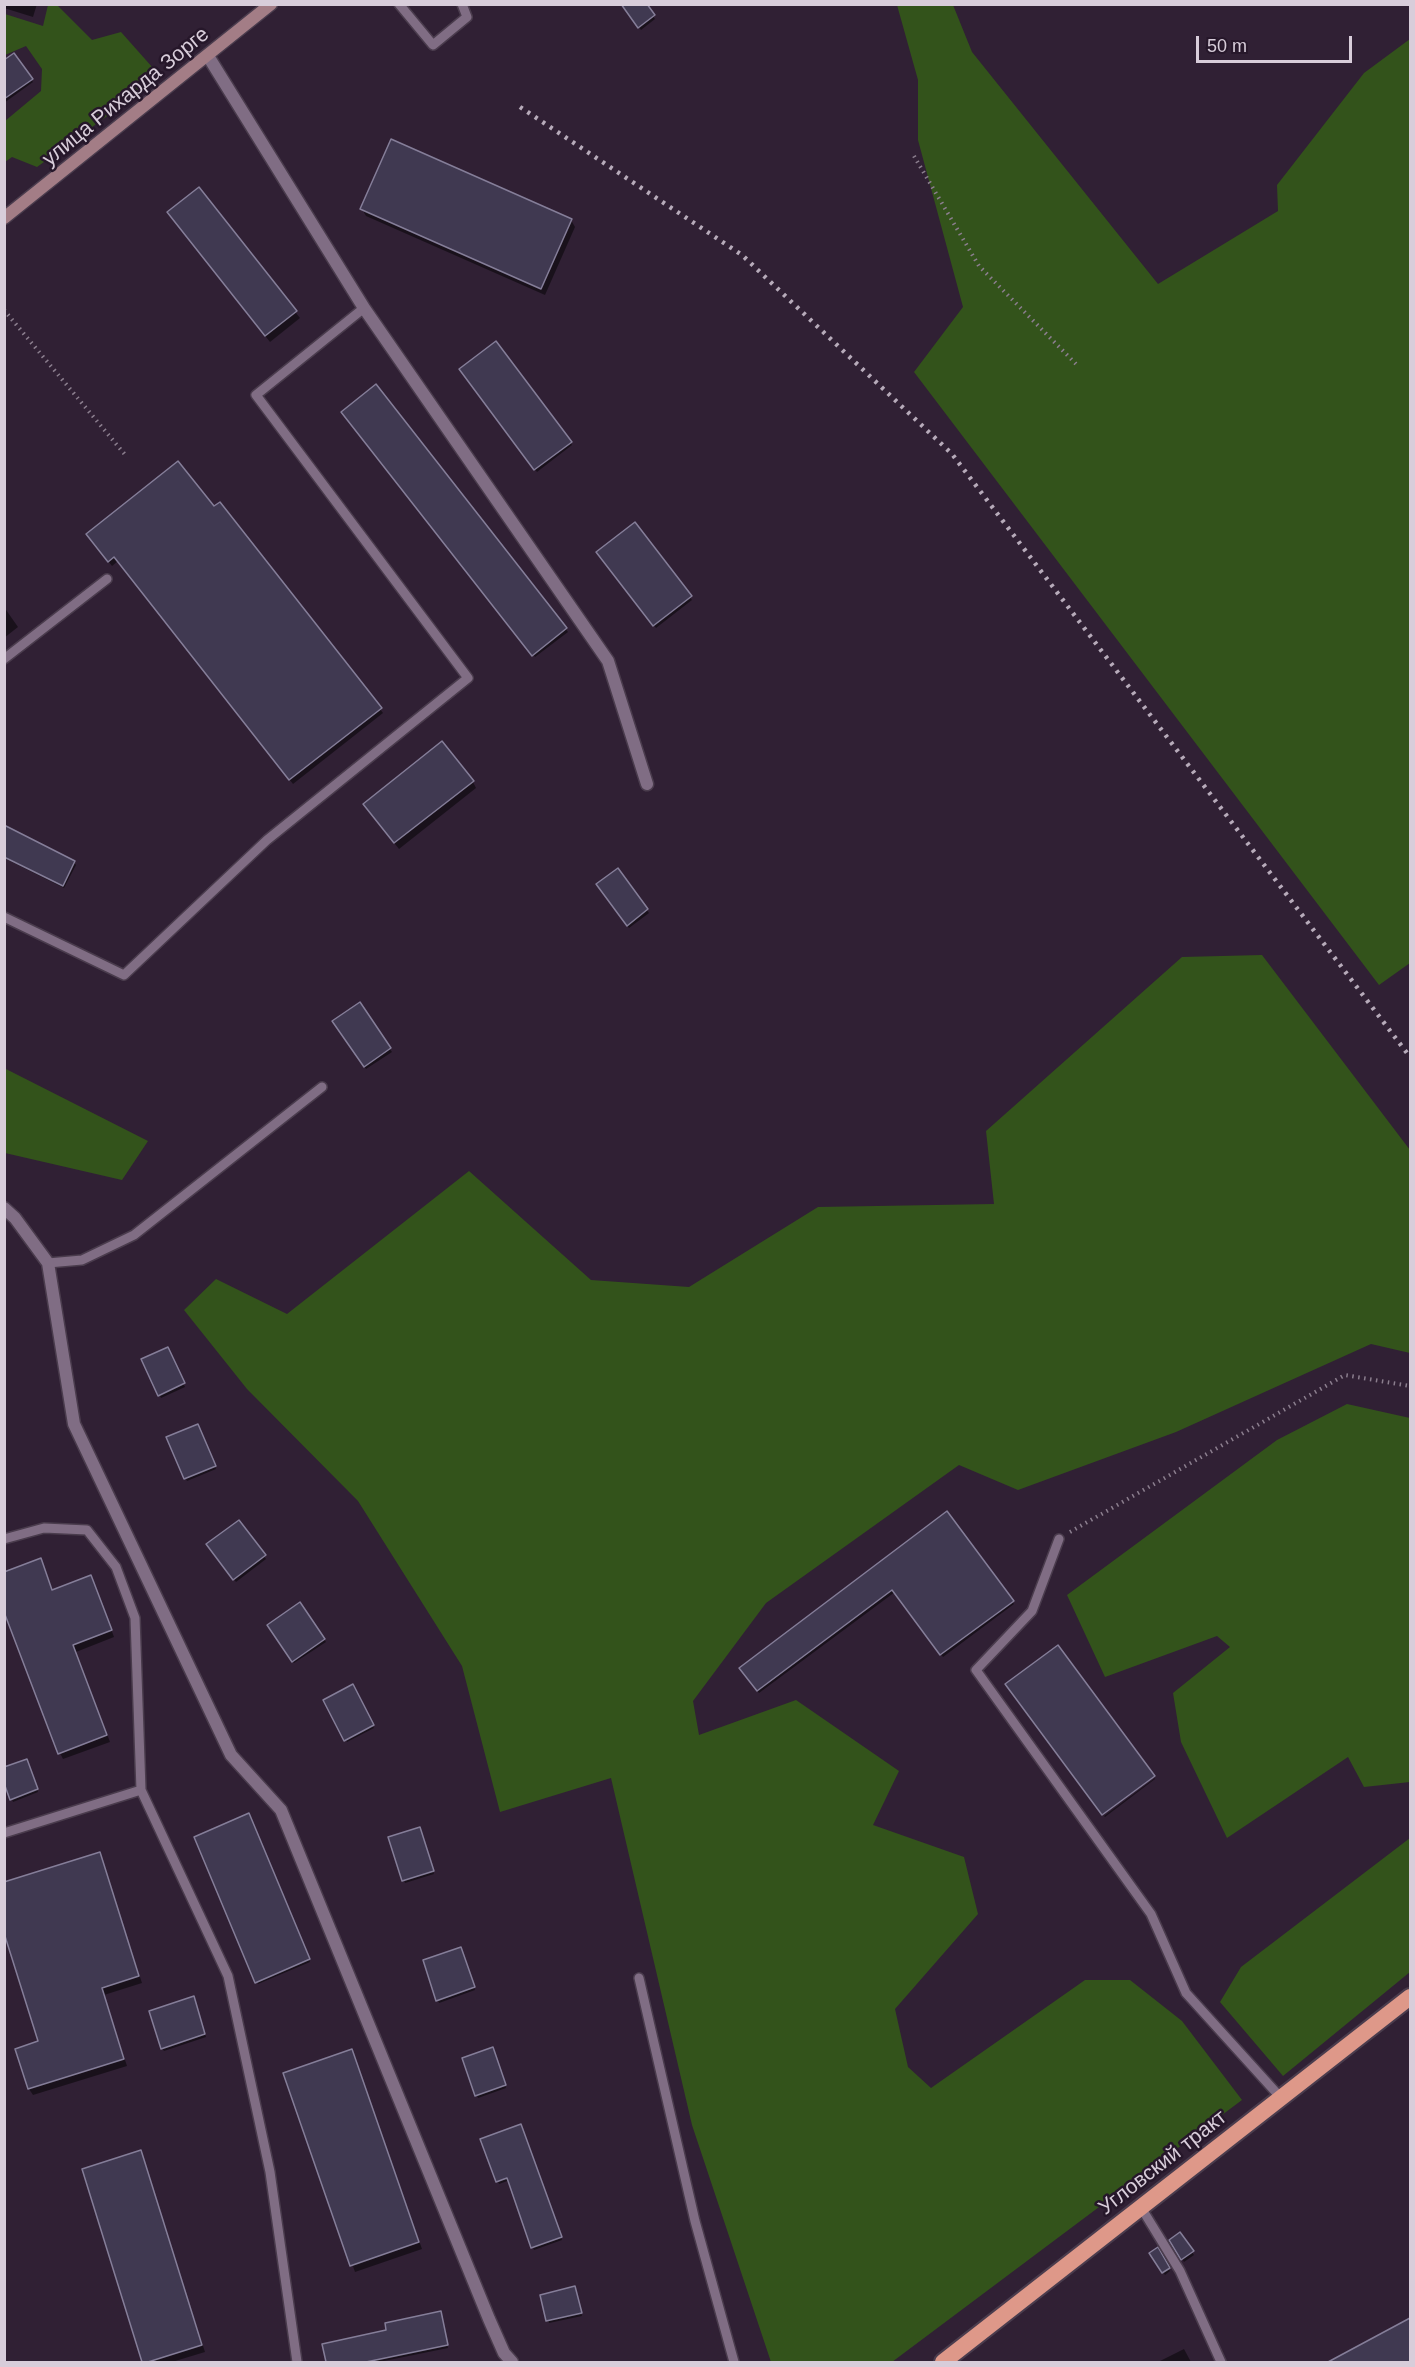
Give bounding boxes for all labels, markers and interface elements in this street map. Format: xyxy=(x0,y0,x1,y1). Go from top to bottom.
street label: улица Рихарда Зорге xyxy=(38,22,214,172)
scale bar xyxy=(1199,24,1355,62)
text: 50 m xyxy=(1207,36,1247,56)
street label: Угловский тракт xyxy=(1094,2105,1232,2221)

